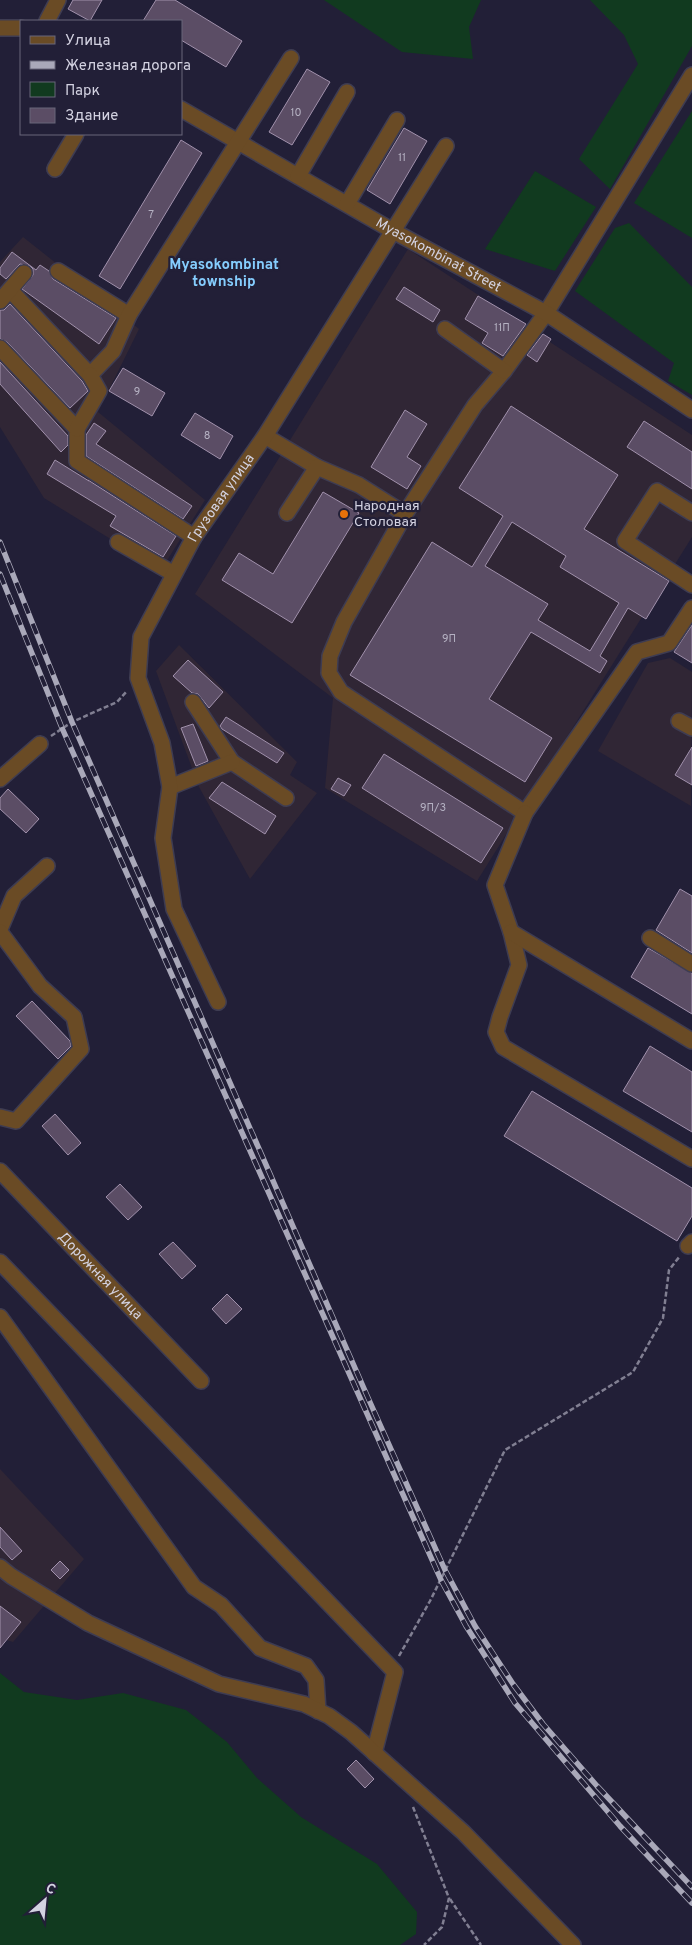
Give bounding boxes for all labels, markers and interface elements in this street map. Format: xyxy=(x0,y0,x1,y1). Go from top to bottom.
legend xyxy=(20,20,182,135)
text: Улица xyxy=(65,32,110,51)
text: Железная дорога xyxy=(65,57,191,76)
text: Парк xyxy=(65,82,100,101)
house number: 10 xyxy=(290,106,302,120)
text: Здание xyxy=(65,107,118,126)
house number: 11 xyxy=(398,151,406,165)
house number: 7 xyxy=(148,208,154,222)
street label: Myasokombinat Street xyxy=(372,214,504,296)
district label: Myasokombinat township xyxy=(169,256,279,292)
house number: 11П xyxy=(494,321,510,335)
house number: 9 xyxy=(134,385,140,399)
house number: 8 xyxy=(204,429,210,443)
street label: Грузовая улица xyxy=(184,451,258,545)
place label: Народная Столовая xyxy=(354,498,420,531)
marker: Народная Столовая xyxy=(338,508,350,520)
house number: 9П xyxy=(442,632,456,646)
house number: 9П/3 xyxy=(420,801,446,815)
street label: Дорожная улица xyxy=(54,1228,146,1323)
north arrow xyxy=(20,1875,70,1925)
text: С xyxy=(42,1880,58,1899)

